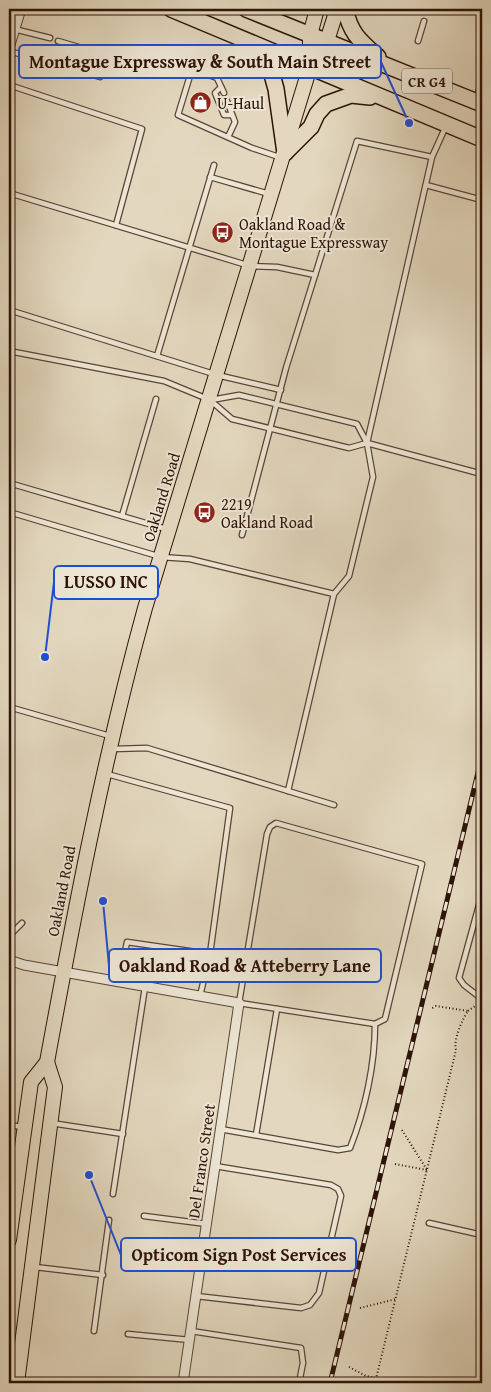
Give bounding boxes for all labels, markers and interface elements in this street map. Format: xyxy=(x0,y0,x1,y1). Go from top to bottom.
callout: Montague Expressway & South Main Street xyxy=(19,45,381,78)
text: Montague Expressway & South Main Street xyxy=(29,48,371,75)
road number: CR G4 xyxy=(402,68,452,94)
shop icon: U-Haul xyxy=(189,91,213,115)
place label: U-Haul xyxy=(217,91,265,115)
place label: Oakland Road & Montague Expressway xyxy=(239,212,388,254)
bus stop icon: Oakland Road & Montague Expressway xyxy=(211,221,235,245)
street label: Oakland Road xyxy=(136,449,186,544)
place label: 2219 Oakland Road xyxy=(221,492,313,534)
bus stop icon: 2219 Oakland Road xyxy=(193,501,217,525)
callout: LUSSO INC xyxy=(54,566,158,599)
text: LUSSO INC xyxy=(64,568,148,595)
street label: Oakland Road xyxy=(40,843,82,938)
callout: Oakland Road & Atteberry Lane xyxy=(109,949,381,982)
text: Oakland Road & Atteberry Lane xyxy=(119,952,371,979)
street label: Del Franco Street xyxy=(181,1102,221,1220)
callout: Opticom Sign Post Services xyxy=(121,1238,356,1271)
text: Opticom Sign Post Services xyxy=(131,1241,347,1268)

